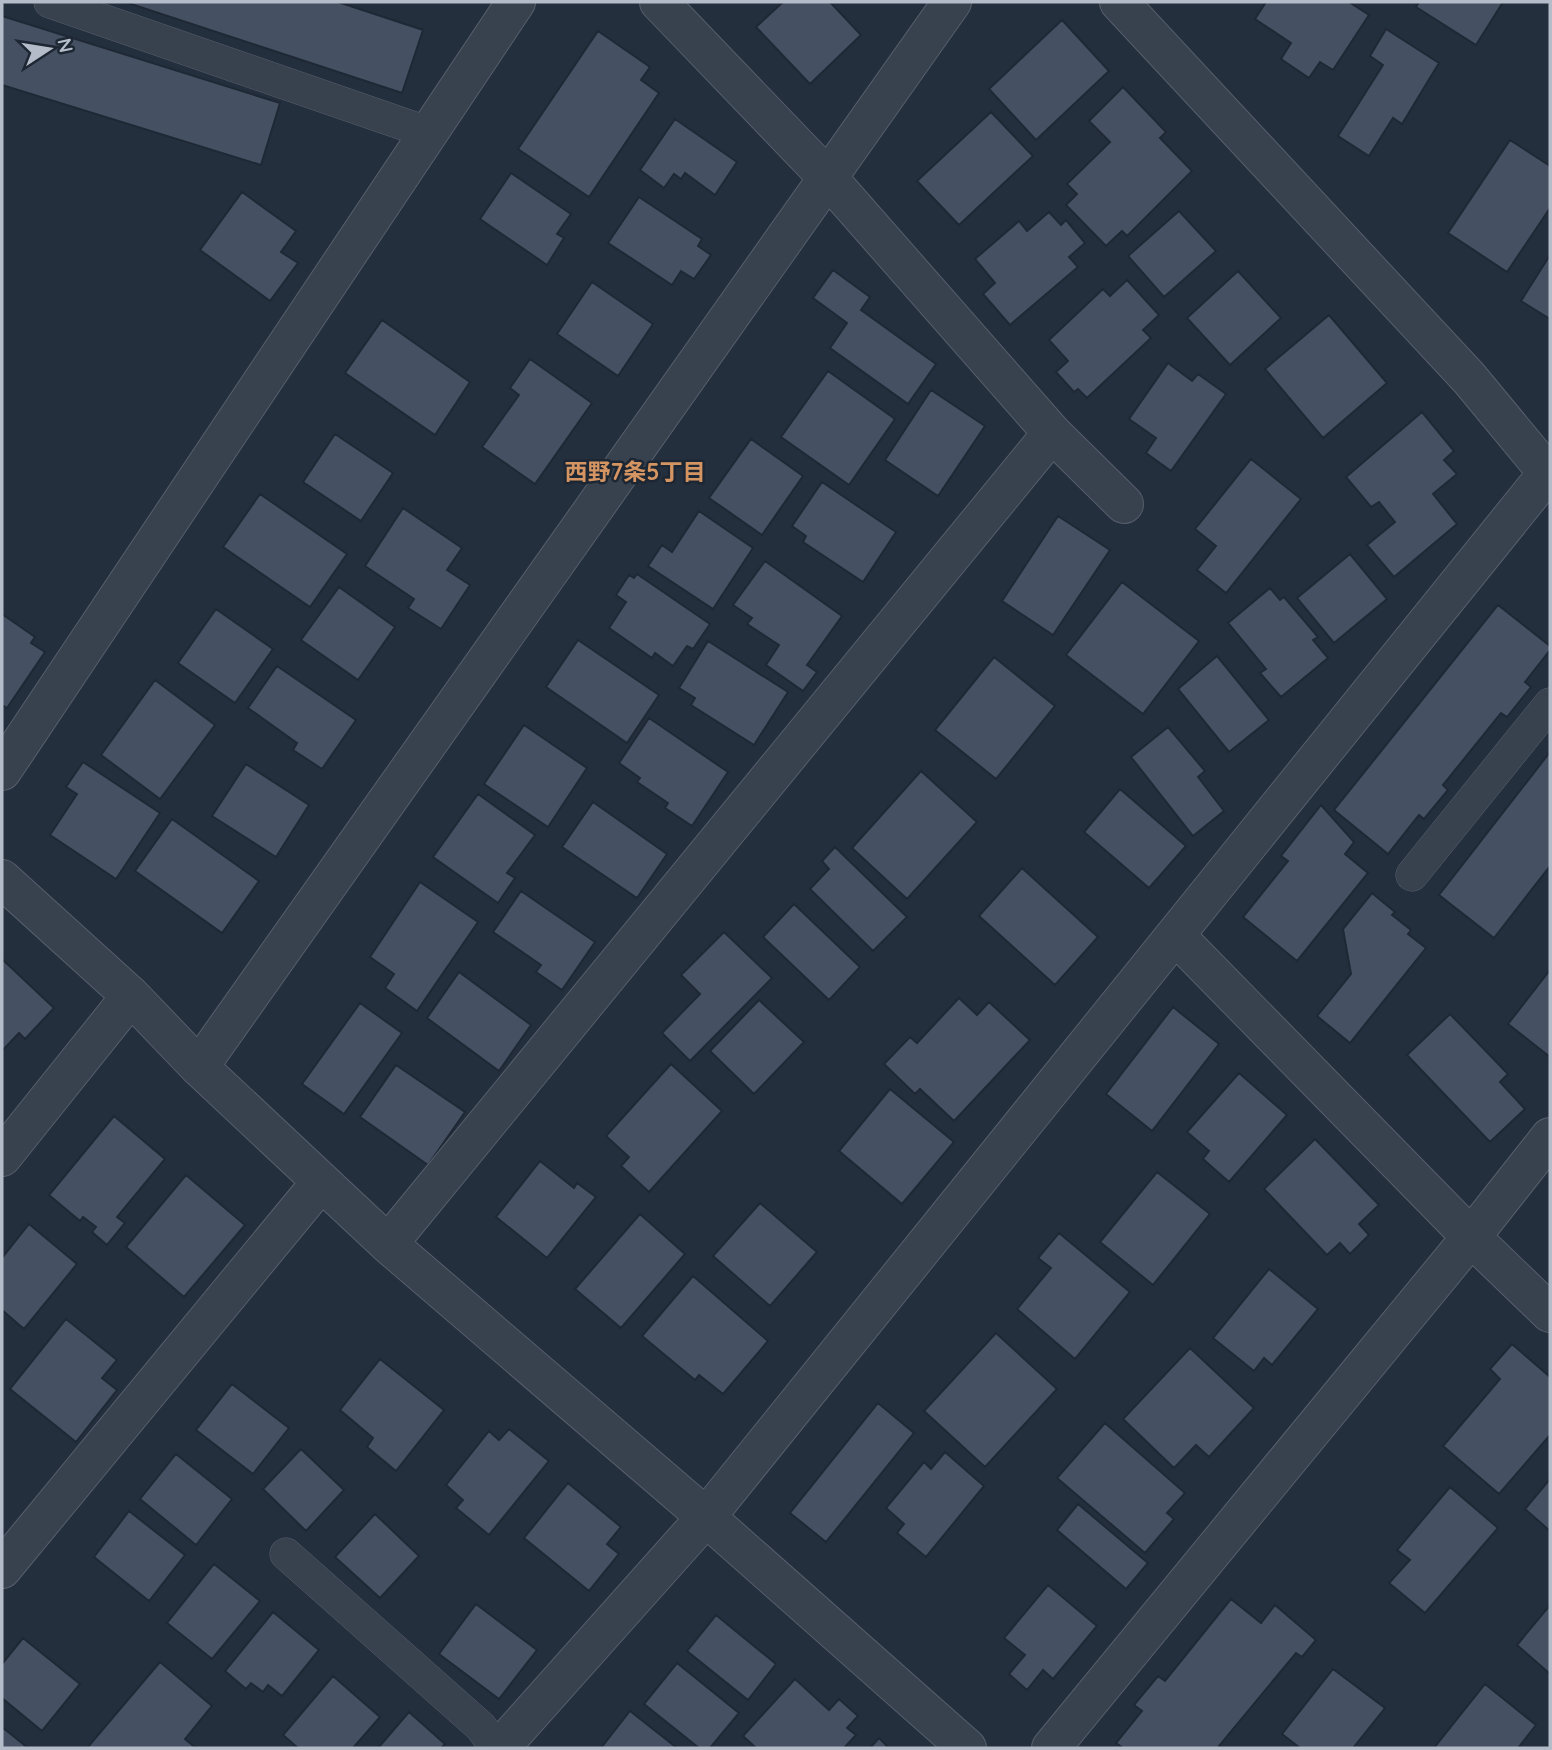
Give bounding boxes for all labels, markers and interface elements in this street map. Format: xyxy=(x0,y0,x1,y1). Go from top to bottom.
north arrow xyxy=(14,14,84,84)
text: N xyxy=(52,36,79,55)
district label: 西野7条5丁目 xyxy=(565,457,705,486)

